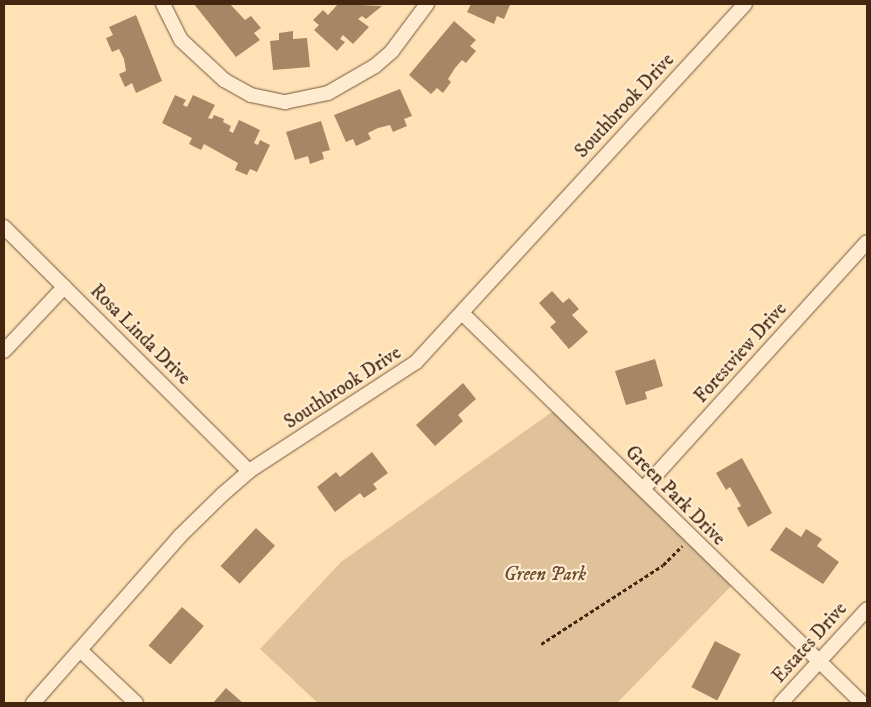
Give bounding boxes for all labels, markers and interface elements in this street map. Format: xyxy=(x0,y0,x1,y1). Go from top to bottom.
street label: Southbrook Drive xyxy=(571,49,679,163)
street label: Rosa Linda Drive xyxy=(85,280,195,390)
street label: Forestview Drive xyxy=(690,298,792,408)
street label: Southbrook Drive xyxy=(280,342,406,434)
street label: Green Park Drive xyxy=(620,441,730,551)
park label: Green Park xyxy=(504,564,586,586)
street label: Estates Drive xyxy=(768,598,852,688)

